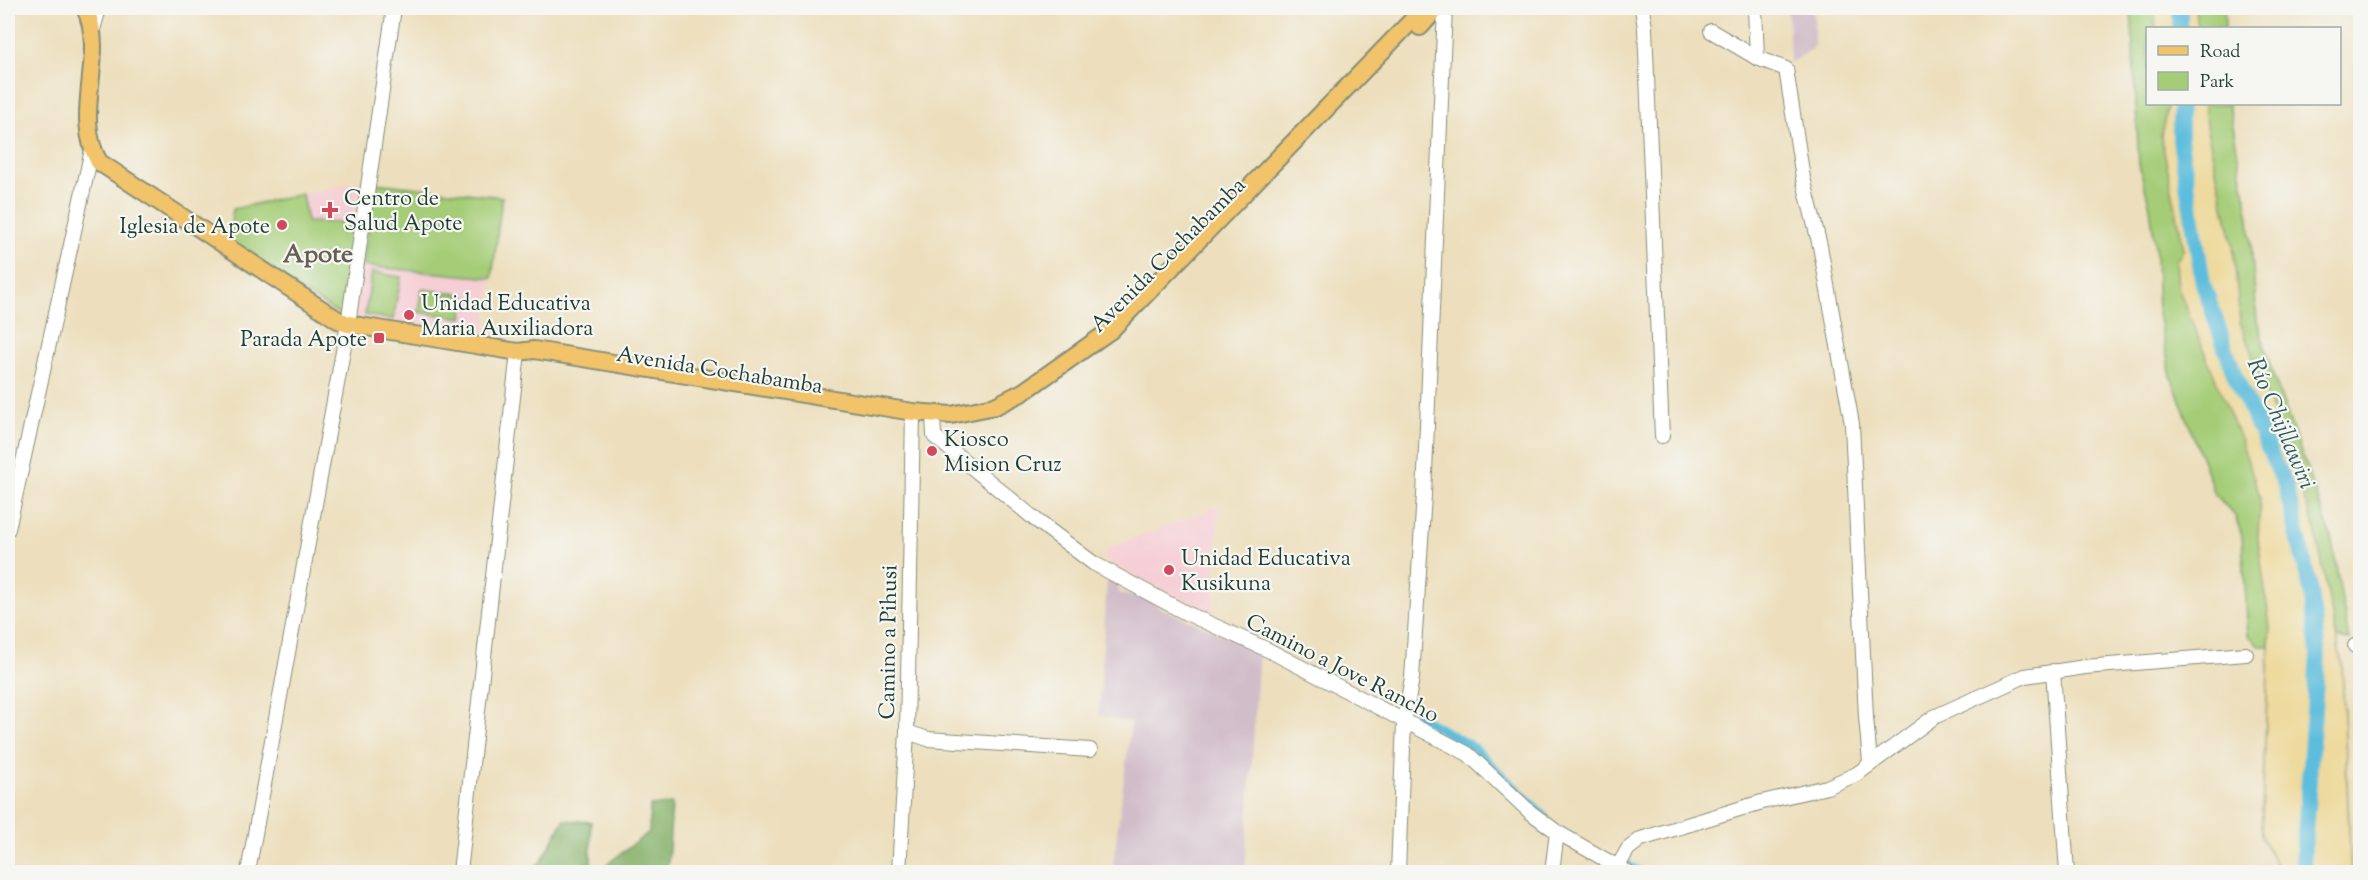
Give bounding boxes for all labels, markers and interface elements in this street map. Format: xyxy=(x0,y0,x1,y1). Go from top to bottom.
legend xyxy=(2146,27,2341,105)
text: Road xyxy=(2200,40,2240,66)
text: Park xyxy=(2200,70,2235,96)
street label: Avenida Cochabamba xyxy=(1084,171,1254,341)
place label: Centro de Salud Apote xyxy=(344,184,463,241)
marker: Centro de Salud Apote xyxy=(321,201,339,219)
place label: Iglesia de Apote xyxy=(119,212,270,244)
marker: Iglesia de Apote xyxy=(275,218,289,232)
district label: Apote xyxy=(283,237,353,274)
place label: Unidad Educativa Maria Auxiliadora xyxy=(421,289,593,346)
marker: Unidad Educativa Maria Auxiliadora xyxy=(402,308,416,322)
place label: Parada Apote xyxy=(240,325,367,357)
marker: Parada Apote xyxy=(372,331,386,345)
street label: Avenida Cochabamba xyxy=(614,340,825,404)
water label: Río Chijllawiri xyxy=(2237,353,2323,495)
place label: Kiosco Mision Cruz xyxy=(944,425,1062,482)
marker: Kiosco Mision Cruz xyxy=(925,444,939,458)
place label: Unidad Educativa Kusikuna xyxy=(1181,544,1351,601)
marker: Unidad Educativa Kusikuna xyxy=(1162,563,1176,577)
street label: Camino a Pihusi xyxy=(873,564,907,720)
street label: Camino a Jove Rancho xyxy=(1239,607,1444,732)

